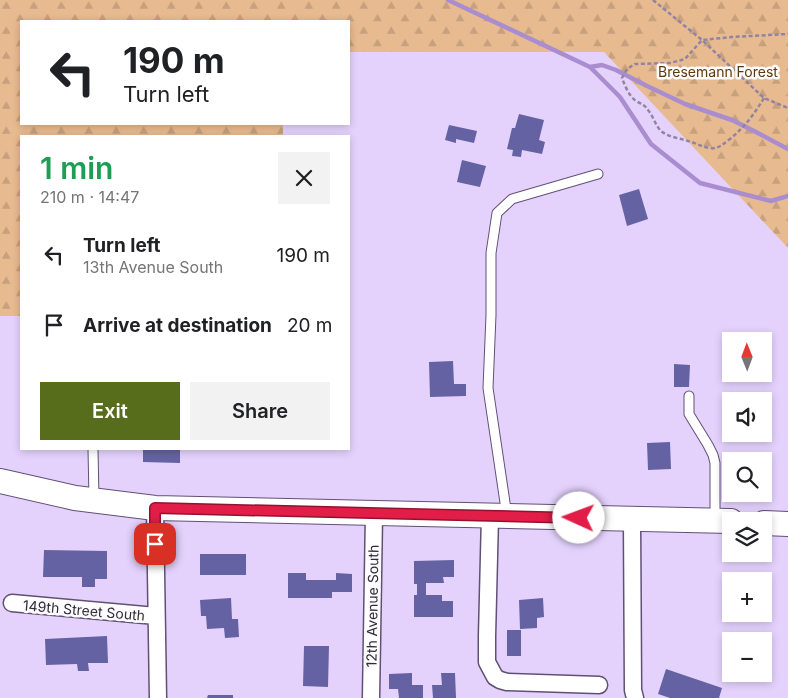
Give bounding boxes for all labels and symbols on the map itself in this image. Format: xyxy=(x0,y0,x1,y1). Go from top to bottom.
park label: Bresemann Forest xyxy=(658,63,778,80)
north arrow xyxy=(722,332,772,382)
position arrow xyxy=(552,491,604,543)
pin xyxy=(134,523,176,565)
street label: 12th Avenue South xyxy=(362,545,382,667)
street label: 149th Street South xyxy=(22,596,146,624)

